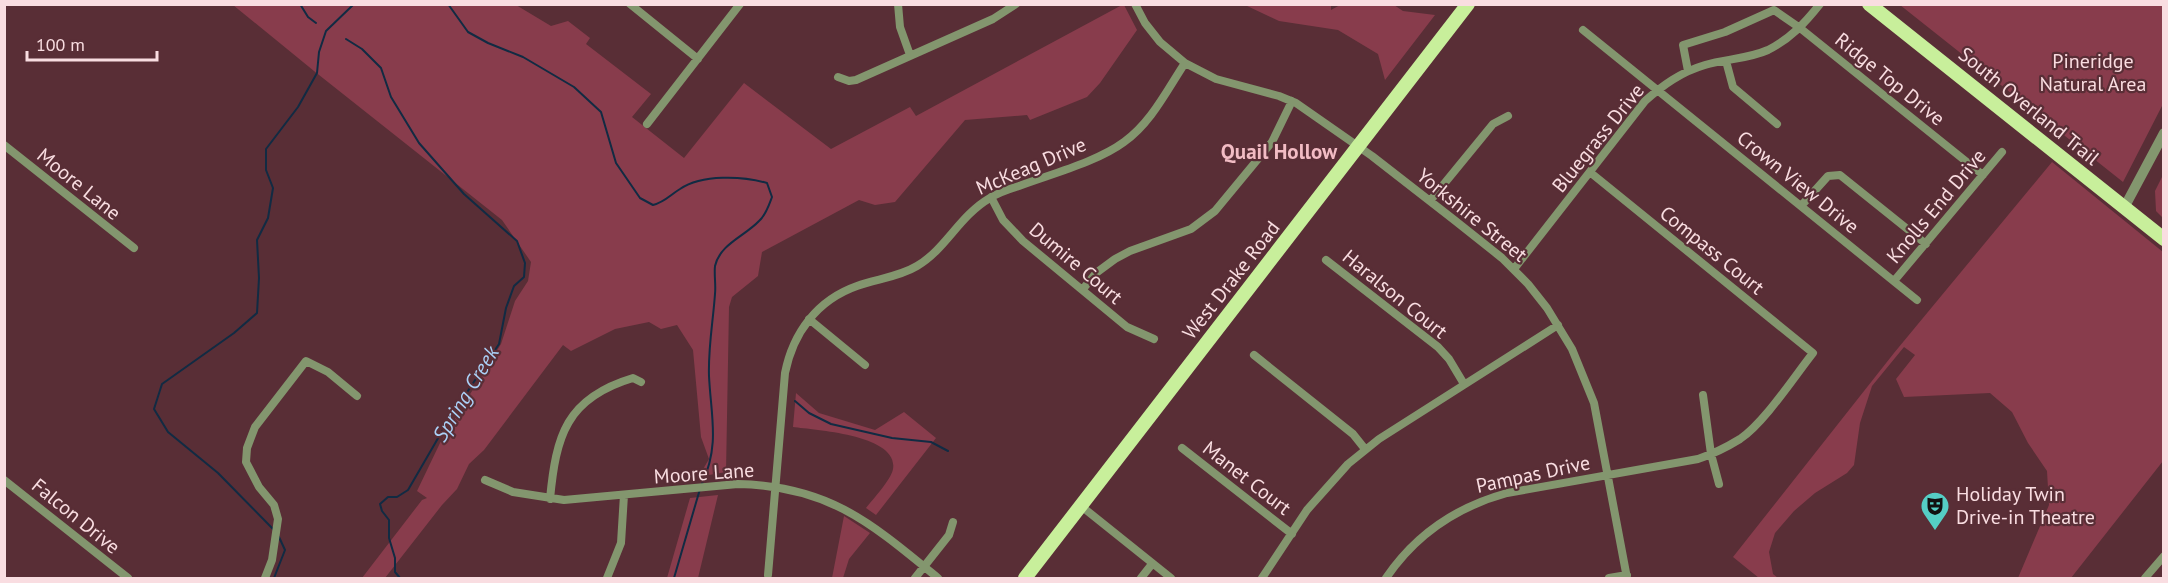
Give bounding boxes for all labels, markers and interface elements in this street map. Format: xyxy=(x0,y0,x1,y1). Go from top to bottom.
scale bar xyxy=(27,24,158,62)
street label: Ridge Top Drive xyxy=(1830,27,1950,131)
text: 100 m xyxy=(36,33,85,56)
street label: South Overland Trail xyxy=(1953,41,2105,171)
park label: Pineridge Natural Area xyxy=(2040,48,2146,97)
street label: Bluegrass Drive xyxy=(1546,78,1650,198)
street label: Crown View Drive xyxy=(1732,125,1864,239)
street label: McKeag Drive xyxy=(972,131,1090,201)
district label: Quail Hollow xyxy=(1221,138,1338,165)
street label: Moore Lane xyxy=(32,142,126,226)
street label: Knolls End Drive xyxy=(1881,144,1991,268)
street label: Yorkshire Street xyxy=(1411,163,1533,268)
street label: Compass Court xyxy=(1654,200,1770,300)
street label: West Drake Road xyxy=(1177,215,1285,345)
street label: Dumire Court xyxy=(1024,216,1128,310)
street label: Haralson Court xyxy=(1337,244,1453,344)
water label: Spring Creek xyxy=(426,339,506,447)
street label: Manet Court xyxy=(1197,435,1297,521)
street label: Pampas Drive xyxy=(1474,449,1592,499)
street label: Moore Lane xyxy=(653,457,755,489)
street label: Falcon Drive xyxy=(26,472,126,560)
place label: Holiday Twin Drive-in Theatre xyxy=(1956,481,2095,530)
theatre icon: Holiday Twin Drive-in Theatre xyxy=(1919,490,1951,532)

